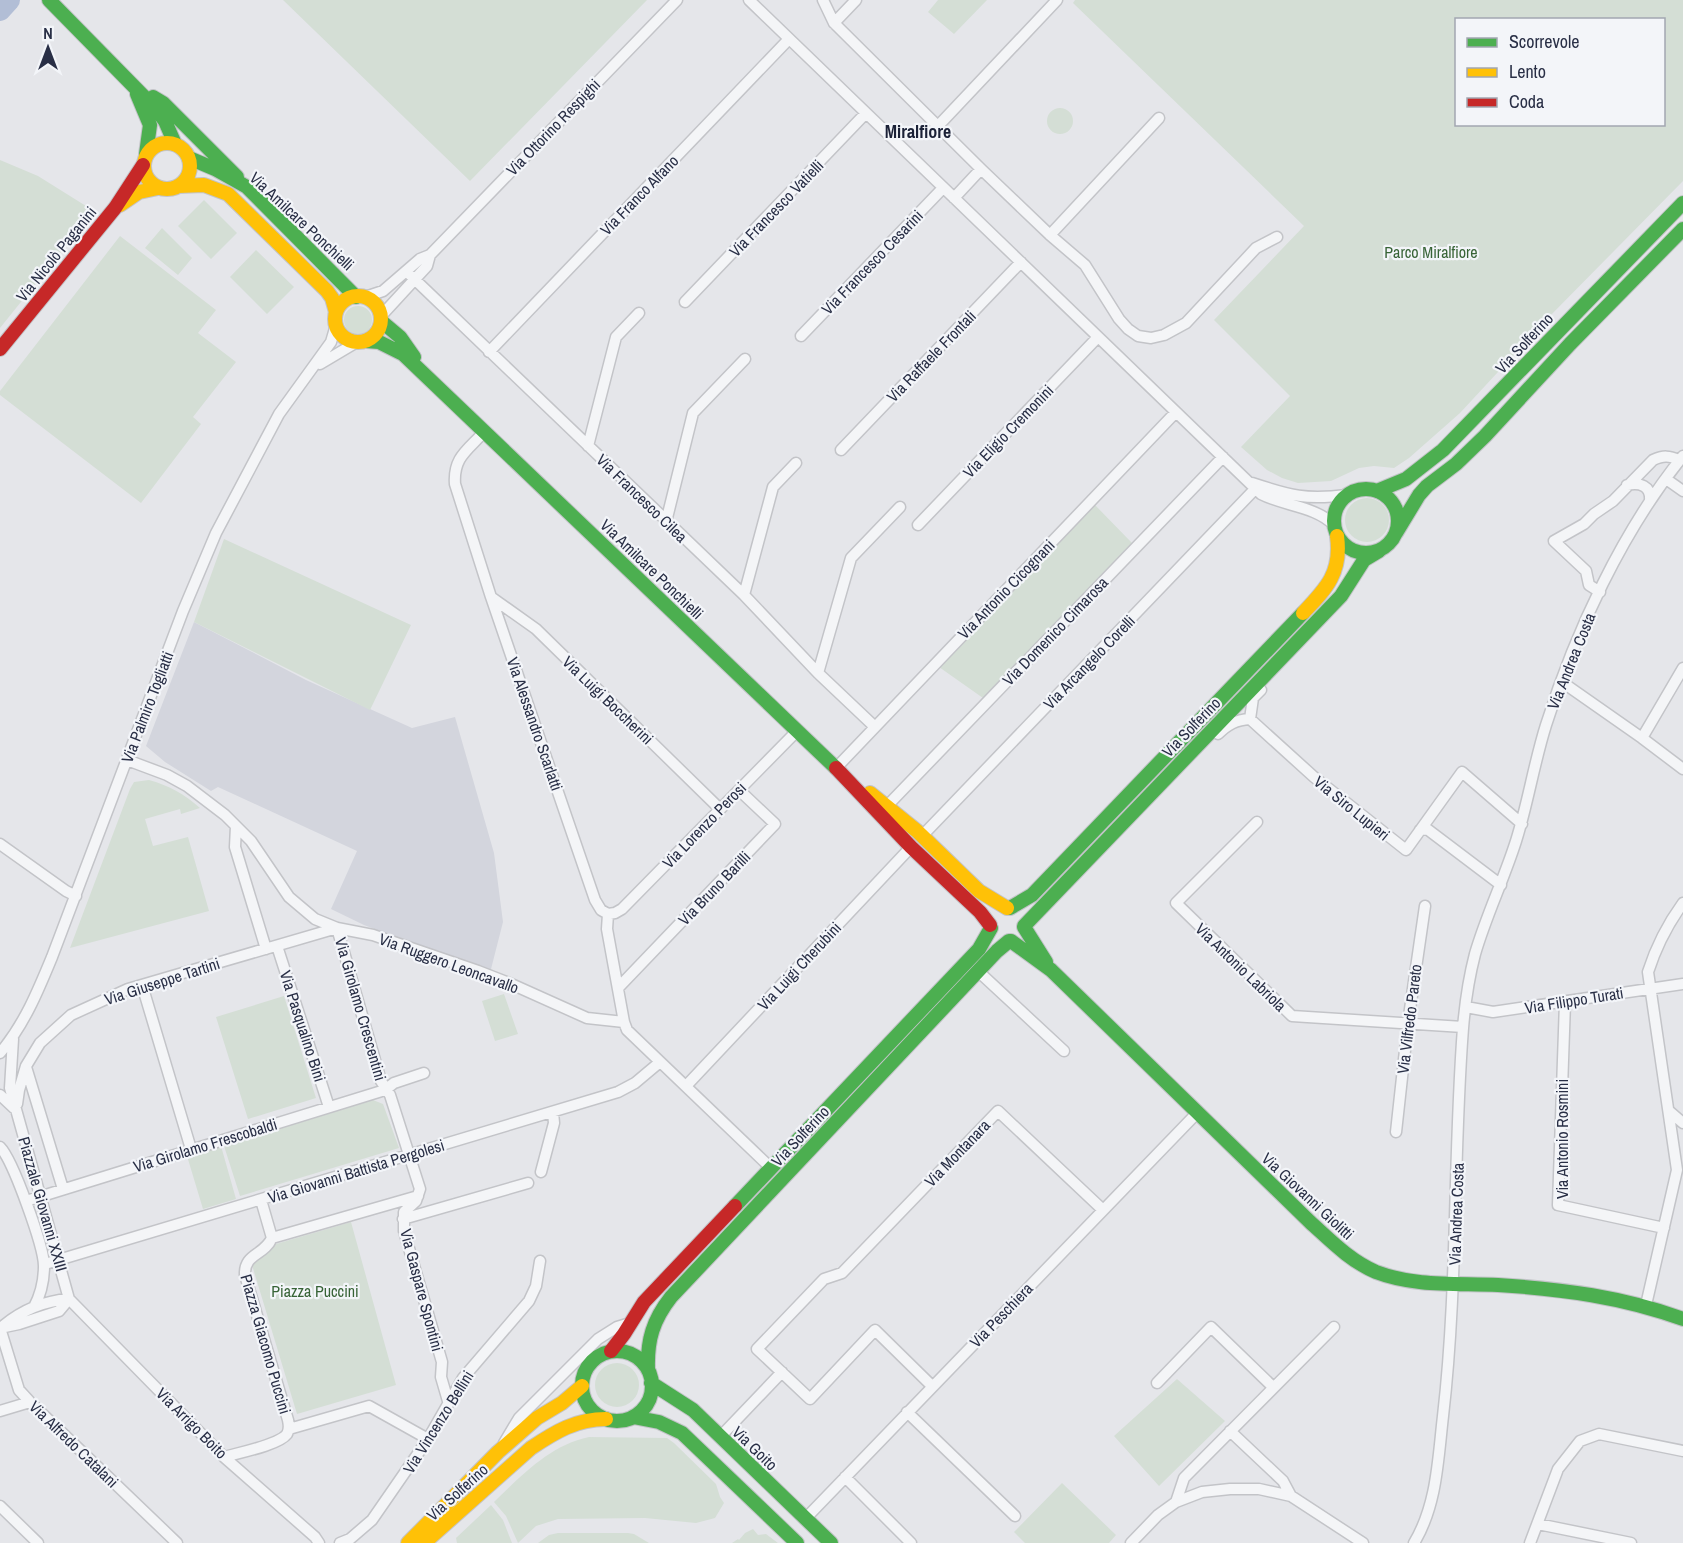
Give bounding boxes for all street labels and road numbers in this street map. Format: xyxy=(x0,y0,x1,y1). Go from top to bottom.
street label: Via Ottorino Respighi xyxy=(501,74,605,180)
street label: Via Franco Alfano xyxy=(595,150,683,240)
street label: Via Francesco Vatielli xyxy=(724,155,828,261)
street label: Via Amilcare Ponchielli xyxy=(245,167,359,275)
street label: Via Nicolò Paganini xyxy=(11,202,101,306)
street label: Via Francesco Cesarini xyxy=(816,205,928,319)
street label: Via Raffaele Frontali xyxy=(881,305,981,407)
street label: Via Solferino xyxy=(1490,308,1558,378)
street label: Via Eligio Cremonini xyxy=(958,380,1058,482)
street label: Via Francesco Cilea xyxy=(592,449,693,548)
street label: Via Amilcare Ponchielli xyxy=(596,514,708,624)
street label: Via Antonio Cicognani xyxy=(953,534,1059,644)
street label: Via Domenico Cimarosa xyxy=(997,571,1113,690)
street label: Via Andrea Costa xyxy=(1542,609,1601,713)
street label: Via Arcangelo Corelli xyxy=(1038,610,1140,714)
street label: Via Palmiro Togliatti xyxy=(116,648,178,766)
street label: Via Luigi Boccherini xyxy=(558,651,658,749)
street label: Via Alessandro Scarlatti xyxy=(502,654,568,794)
street label: Via Solferino xyxy=(1157,692,1225,762)
street label: Via Siro Lupieri xyxy=(1309,771,1395,845)
street label: Via Lorenzo Perosi xyxy=(657,777,751,873)
street label: Via Bruno Barilli xyxy=(673,846,755,930)
street label: Via Luigi Cherubini xyxy=(752,917,846,1015)
street label: Via Antonio Labriola xyxy=(1191,918,1292,1017)
street label: Via Ruggero Leoncavallo xyxy=(376,928,522,998)
street label: Via Girolamo Crescentini xyxy=(330,935,392,1083)
street label: Via Giuseppe Tartini xyxy=(101,952,223,1010)
street label: Via Vilfredo Pareto xyxy=(1391,963,1427,1075)
street label: Via Pasqualino Bini xyxy=(275,968,331,1084)
street label: Via Filippo Turati xyxy=(1523,981,1625,1019)
street label: Via Antonio Rosmini xyxy=(1551,1079,1573,1199)
street label: Via Solferino xyxy=(766,1101,834,1171)
street label: Via Girolamo Frescobaldi xyxy=(130,1113,280,1177)
street label: Via Montanara xyxy=(919,1114,995,1192)
street label: Piazzale Giovanni XXIII xyxy=(13,1134,73,1274)
street label: Via Giovanni Battista Pergolesi xyxy=(265,1134,447,1208)
street label: Via Giovanni Giolitti xyxy=(1257,1147,1359,1245)
street label: Via Andrea Costa xyxy=(1443,1162,1469,1266)
street label: Via Gaspare Spontini xyxy=(395,1226,449,1354)
street label: Piazza Giacomo Puccini xyxy=(236,1272,296,1416)
street label: Via Peschiera xyxy=(965,1277,1038,1352)
street label: Via Vincenzo Bellini xyxy=(397,1366,479,1478)
street label: Via Arrigo Boito xyxy=(152,1383,232,1463)
street label: Via Alfredo Catalani xyxy=(24,1396,124,1492)
street label: Via Goito xyxy=(727,1421,783,1475)
street label: Via Solferino xyxy=(422,1459,492,1525)

